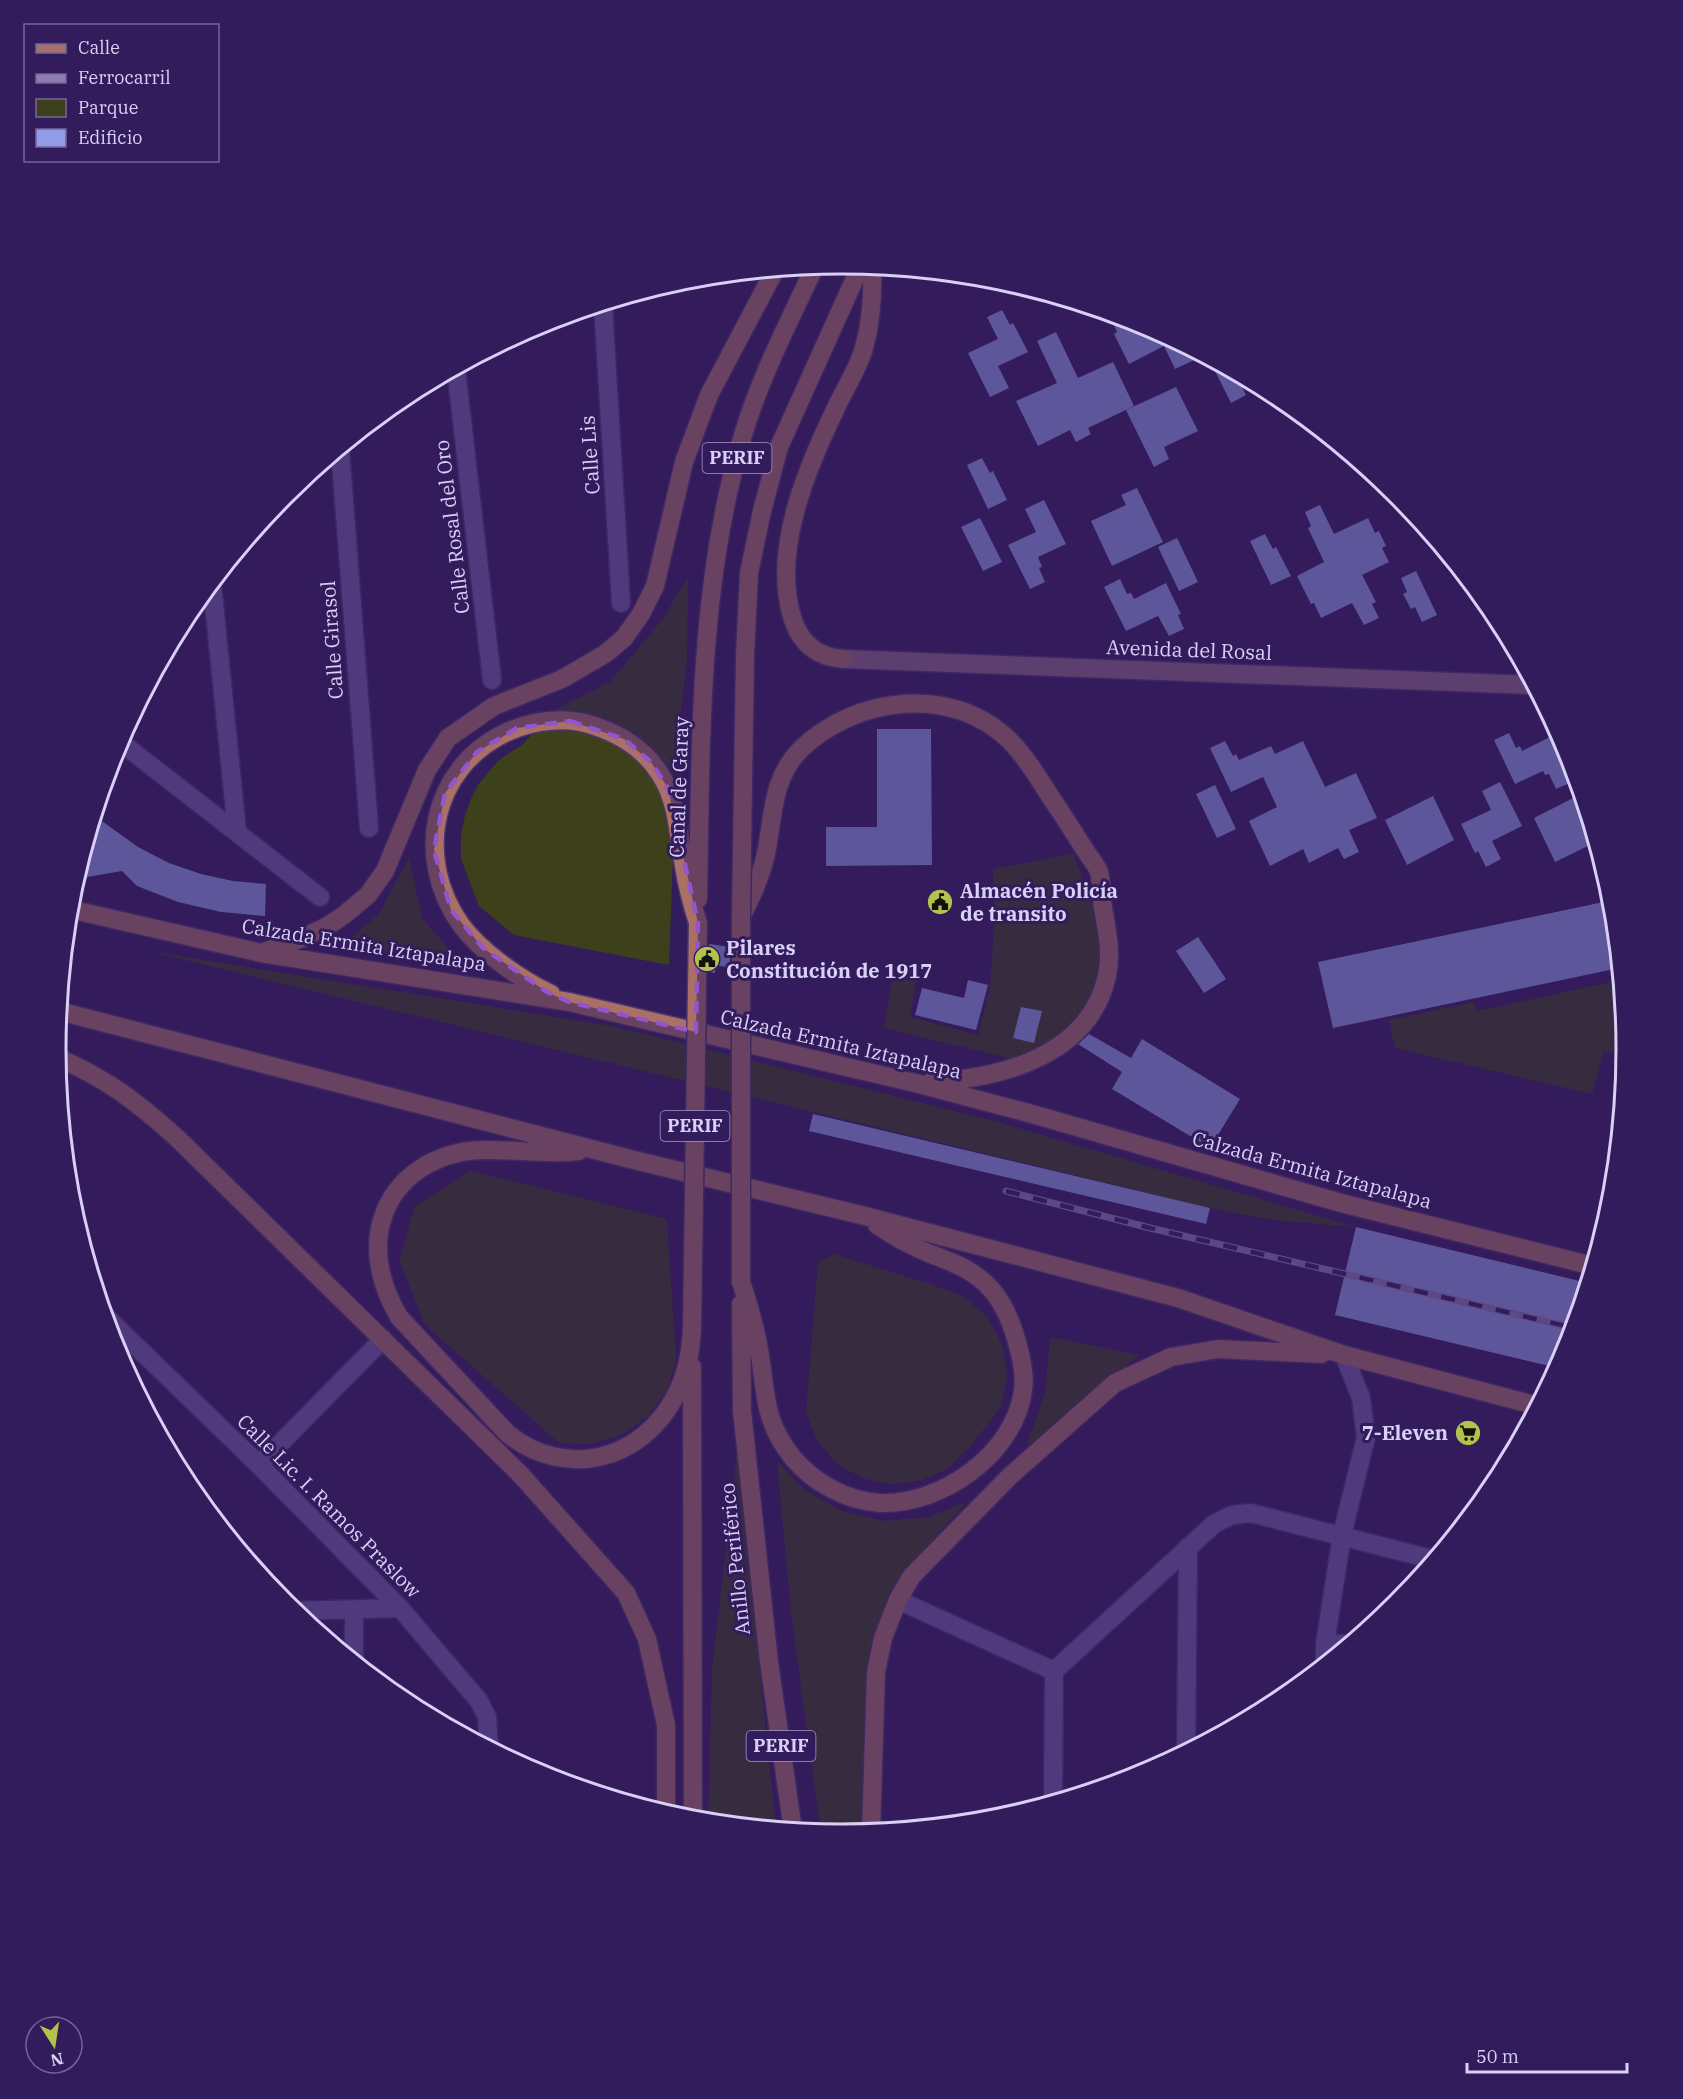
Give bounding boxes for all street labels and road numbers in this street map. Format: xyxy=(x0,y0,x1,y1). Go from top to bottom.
street label: Calle Lis xyxy=(573,415,606,495)
street label: Calle Rosal del Oro xyxy=(427,439,476,615)
road number: PERIF xyxy=(702,443,771,473)
street label: Calle Girasol xyxy=(314,580,349,700)
street label: Avenida del Rosal xyxy=(1106,633,1272,666)
street label: Canal de Garay xyxy=(663,716,694,858)
street label: Calzada Ermita Iztapalapa xyxy=(240,912,488,977)
street label: Calzada Ermita Iztapalapa xyxy=(718,1003,965,1084)
road number: PERIF xyxy=(660,1111,730,1141)
street label: Calzada Ermita Iztapalapa xyxy=(1189,1125,1435,1215)
street label: Calle Lic. I. Ramos Praslow xyxy=(232,1408,428,1604)
street label: Anillo Periférico xyxy=(713,1482,756,1636)
road number: PERIF xyxy=(746,1731,816,1761)

